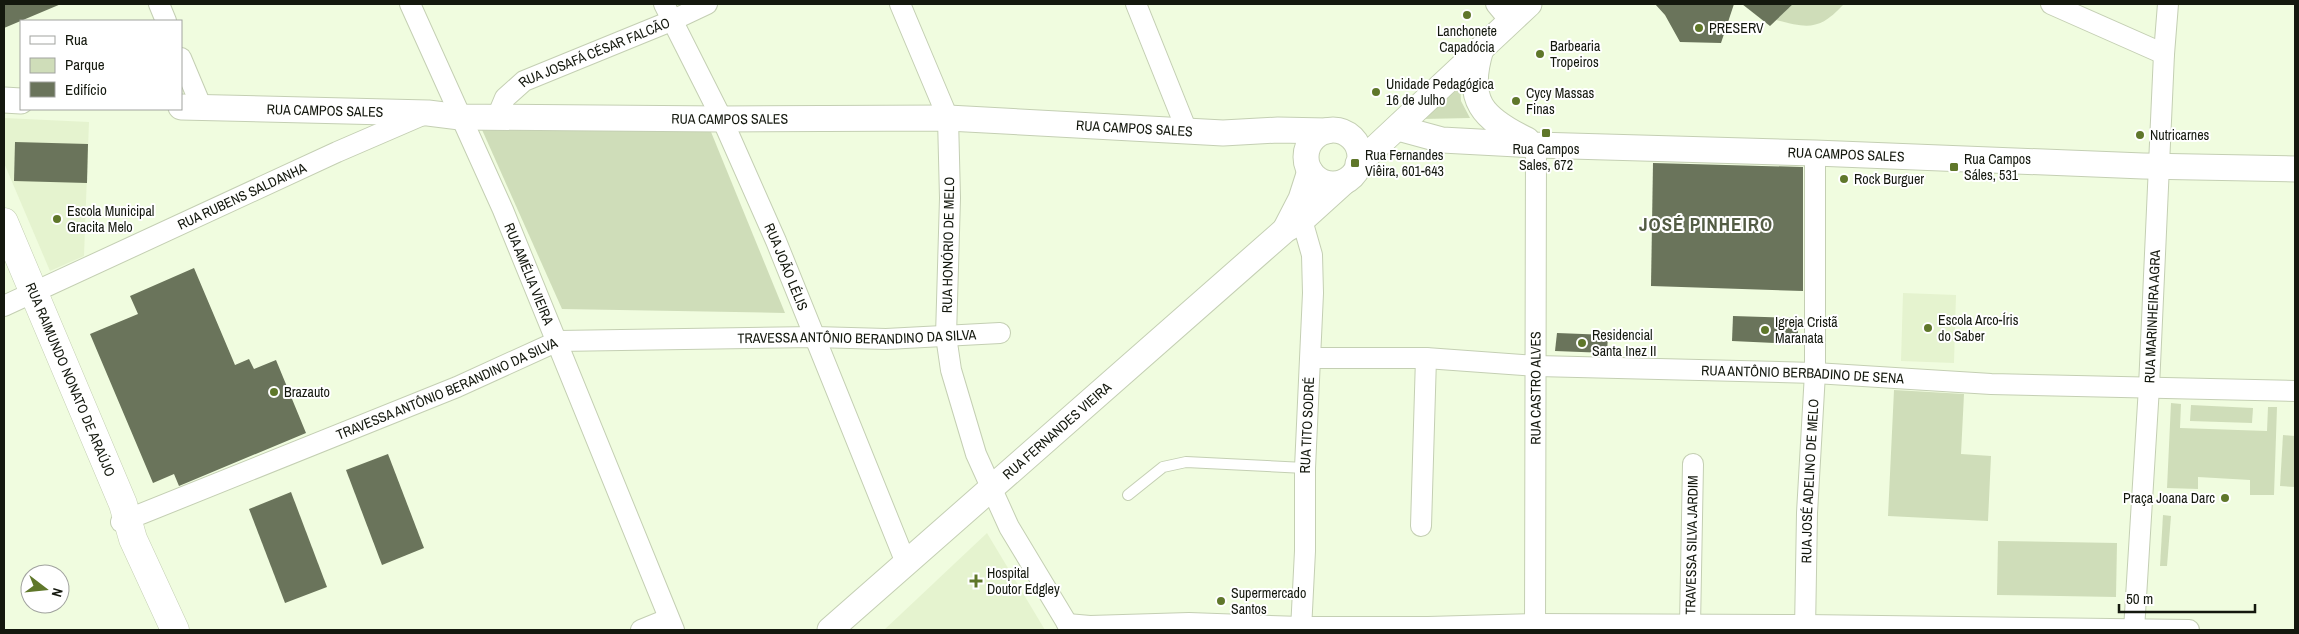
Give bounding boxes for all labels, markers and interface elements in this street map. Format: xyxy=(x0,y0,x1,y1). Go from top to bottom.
marker: Lanchonete Capadócia xyxy=(1461,9,1473,21)
street label: RUA JOSAFÁ CÉSAR FALCÃO xyxy=(514,13,673,91)
place label: PRESERV xyxy=(1709,19,1764,37)
legend xyxy=(20,20,182,110)
place label: Lanchonete Capadócia xyxy=(1437,22,1497,56)
marker: PRESERV xyxy=(1693,22,1705,34)
text: Rua xyxy=(65,29,88,50)
place label: Barbearia Tropeiros xyxy=(1550,37,1601,71)
marker: Barbearia Tropeiros xyxy=(1534,48,1546,60)
text: Parque xyxy=(65,54,105,75)
place label: Unidade Pedagógica 16 de Julho xyxy=(1386,75,1494,109)
text: Edifício xyxy=(65,79,107,100)
place label: Cycy Massas Finas xyxy=(1526,84,1595,118)
marker: Unidade Pedagógica 16 de Julho xyxy=(1370,86,1382,98)
marker: Cycy Massas Finas xyxy=(1510,95,1522,107)
street label: RUA CAMPOS SALES xyxy=(266,100,384,121)
street label: RUA CAMPOS SALES xyxy=(671,110,788,128)
street label: RUA CAMPOS SALES xyxy=(1076,116,1194,140)
place label: Nutricarnes xyxy=(2150,126,2210,144)
marker: Rua Campos Sales, 672 xyxy=(1540,127,1552,139)
marker: Nutricarnes xyxy=(2134,129,2146,141)
place label: Rua Campos Sales, 672 xyxy=(1513,140,1580,174)
street label: RUA CAMPOS SALES xyxy=(1787,143,1905,166)
place label: Rua Fernandes Viêira, 601-643 xyxy=(1365,146,1444,180)
place label: Rua Campos Sáles, 531 xyxy=(1964,150,2031,184)
marker: Rua Fernandes Viêira, 601-643 xyxy=(1349,157,1361,169)
street label: RUA RUBENS SALDANHA xyxy=(175,158,309,234)
marker: Rua Campos Sáles, 531 xyxy=(1948,161,1960,173)
place label: Rock Burguer xyxy=(1854,170,1924,188)
marker: Rock Burguer xyxy=(1838,173,1850,185)
street label: RUA HONÓRIO DE MELO xyxy=(938,177,958,313)
place label: Escola Municipal Gracita Melo xyxy=(67,202,154,236)
district label: JOSÉ PINHEIRO xyxy=(1639,211,1773,237)
marker: Escola Municipal Gracita Melo xyxy=(51,213,63,225)
street label: RUA AMÉLIA VIEIRA xyxy=(500,220,558,328)
street label: RUA JOÃO LÉLIS xyxy=(760,220,812,313)
street label: RUA MARINHEIRA AGRA xyxy=(2140,249,2164,384)
street label: RUA RAIMUNDO NONATO DE ARAÚJO xyxy=(22,280,119,479)
place label: Escola Arco-Íris do Saber xyxy=(1938,311,2019,345)
place label: Igreja Cristã Maranata xyxy=(1775,313,1838,347)
marker: Escola Arco-Íris do Saber xyxy=(1922,322,1934,334)
marker: Igreja Cristã Maranata xyxy=(1759,324,1771,336)
street label: TRAVESSA ANTÔNIO BERANDINO DA SILVA xyxy=(737,325,977,348)
place label: Residencial Santa Inez II xyxy=(1592,326,1656,360)
street label: RUA CASTRO ALVES xyxy=(1526,331,1545,445)
street label: TRAVESSA ANTÔNIO BERANDINO DA SILVA xyxy=(333,333,560,444)
marker: Residencial Santa Inez II xyxy=(1576,337,1588,349)
street label: RUA ANTÔNIO BERBADINO DE SENA xyxy=(1701,361,1905,388)
street label: RUA TITO SODRÉ xyxy=(1296,376,1318,473)
street label: RUA FERNANDES VIEIRA xyxy=(999,378,1115,483)
place label: Brazauto xyxy=(284,383,330,401)
marker: Brazauto xyxy=(268,386,280,398)
street label: RUA JOSÉ ADELINO DE MELO xyxy=(1797,398,1823,564)
street label: TRAVESSA SILVA JARDIM xyxy=(1681,475,1702,615)
place label: Praça Joana Darc xyxy=(2123,489,2215,507)
marker: Praça Joana Darc xyxy=(2219,492,2231,504)
north arrow xyxy=(20,564,70,614)
place label: Hospital Doutor Edgley xyxy=(987,564,1060,598)
marker: Hospital Doutor Edgley xyxy=(969,574,983,588)
scale bar xyxy=(2119,582,2255,614)
place label: Supermercado Santos xyxy=(1231,584,1306,618)
text: N xyxy=(48,586,67,599)
text: 50 m xyxy=(2126,588,2153,609)
marker: Supermercado Santos xyxy=(1215,595,1227,607)

